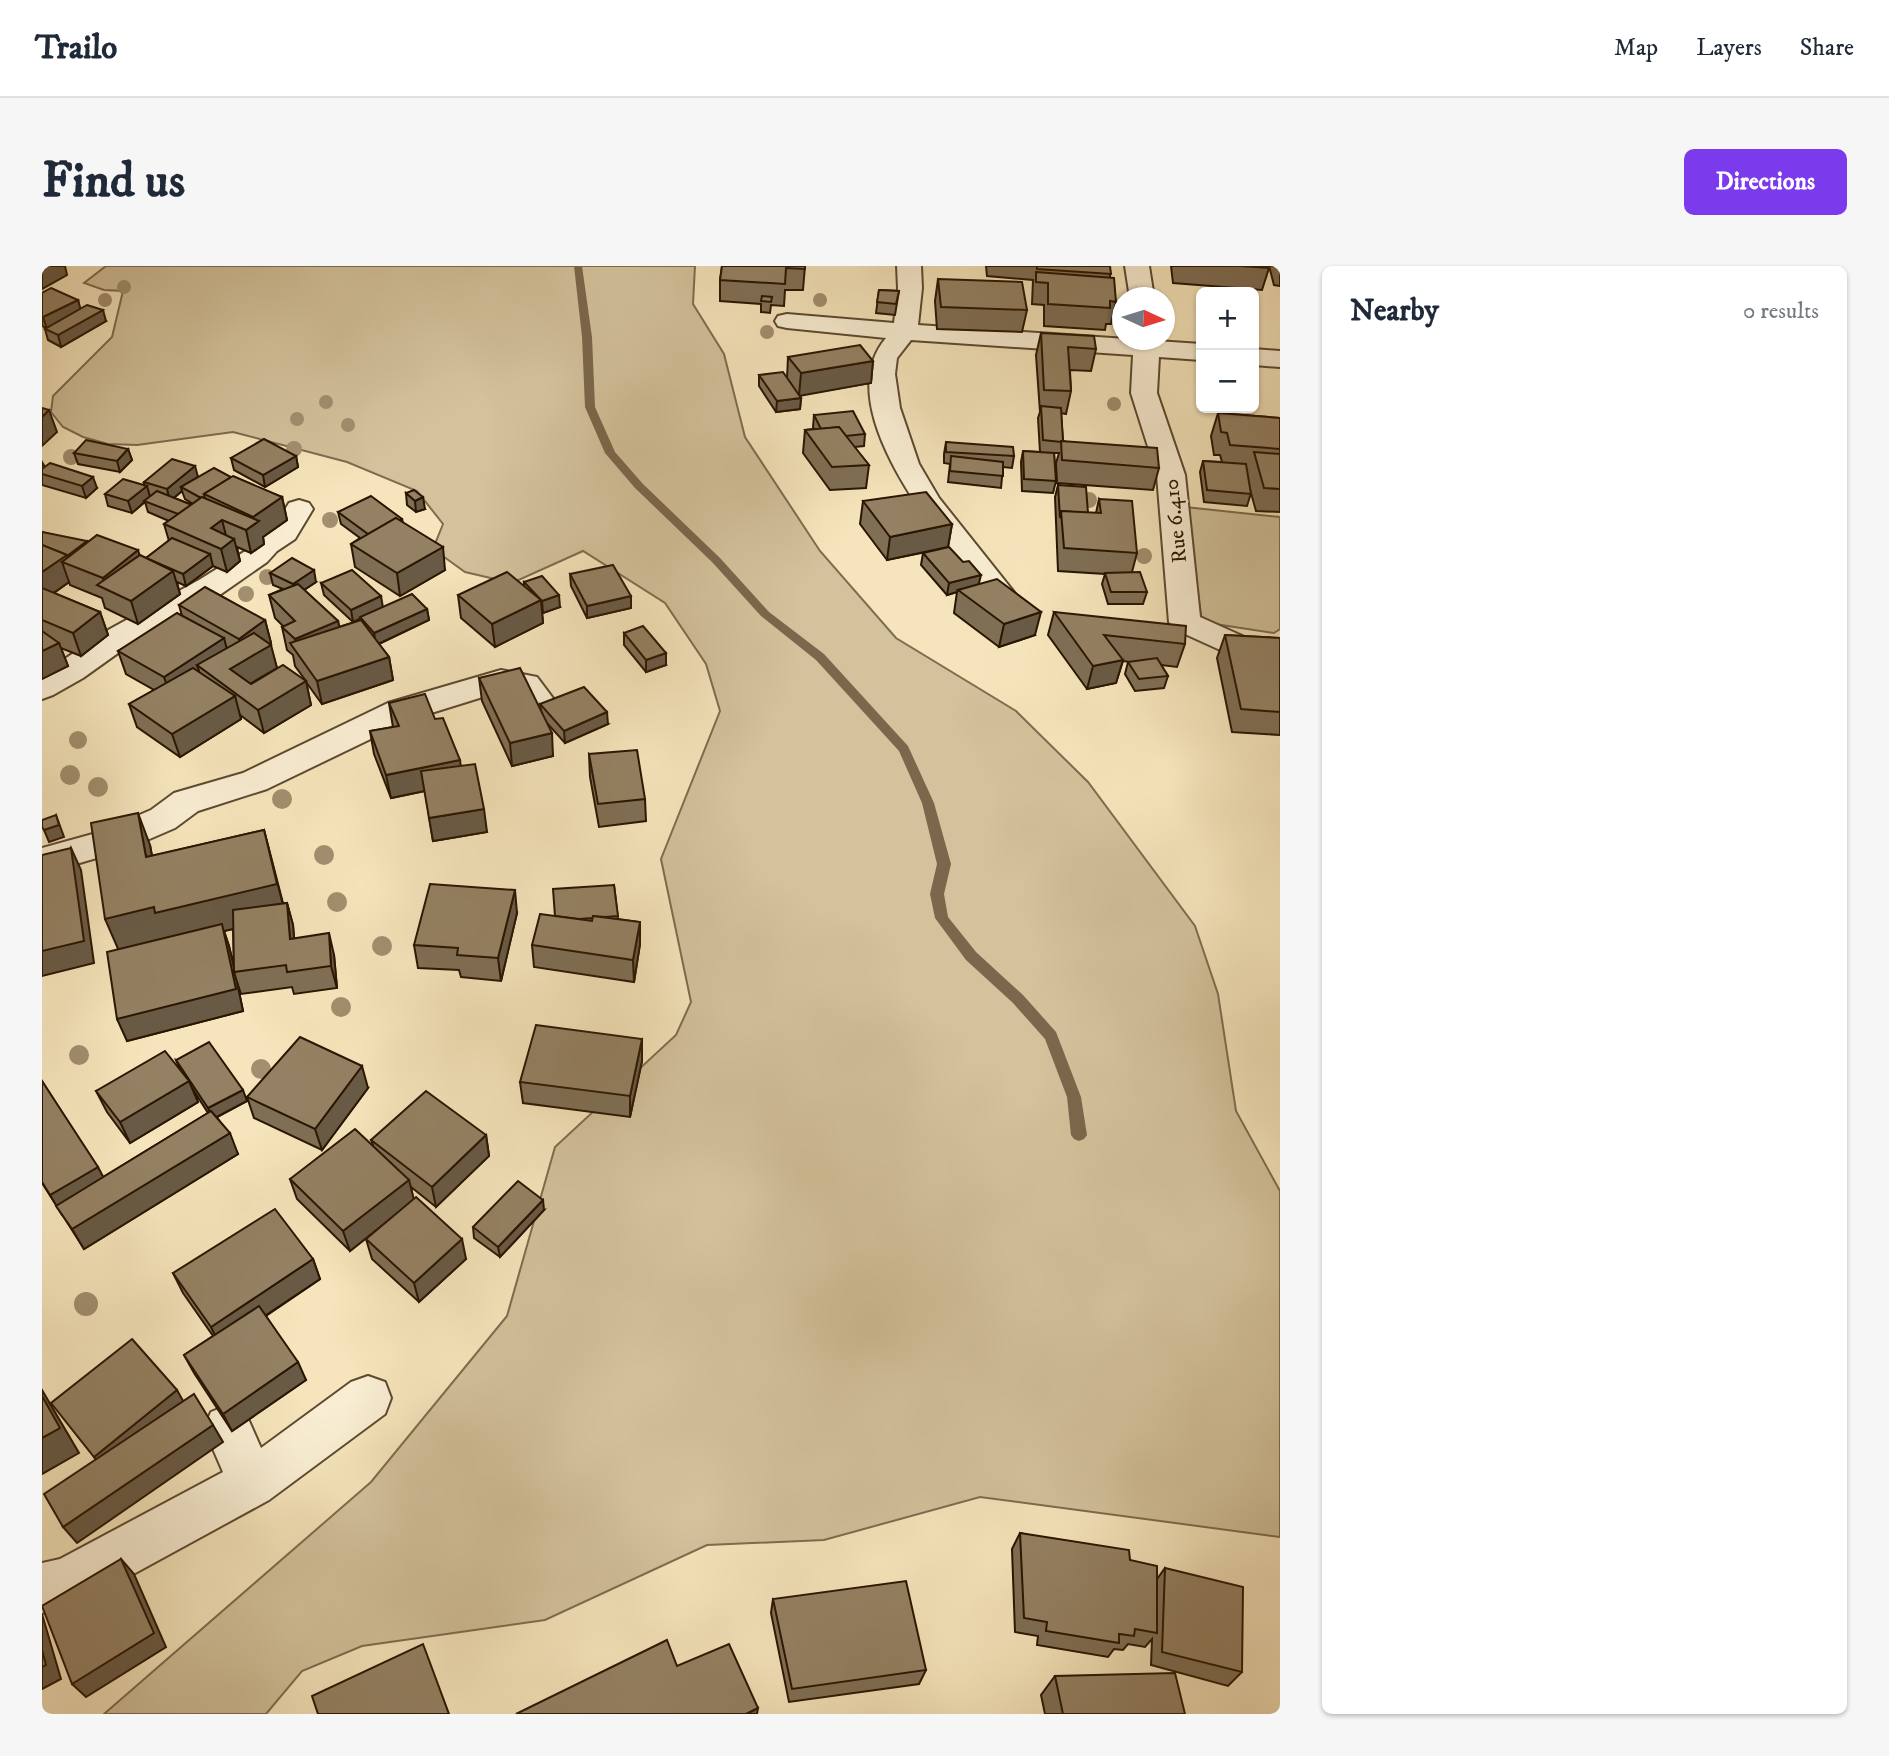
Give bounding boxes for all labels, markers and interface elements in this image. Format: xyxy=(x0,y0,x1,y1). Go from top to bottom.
text: Trailo xyxy=(35,28,117,69)
text: Map xyxy=(1614,33,1658,63)
text: Layers xyxy=(1696,33,1762,63)
text: Share xyxy=(1800,33,1854,63)
button: Directions xyxy=(1684,149,1847,215)
text: Find us xyxy=(42,151,185,213)
north arrow xyxy=(1112,287,1175,350)
map controls xyxy=(1196,287,1259,413)
button: + xyxy=(1196,287,1259,350)
text: Nearby xyxy=(1350,293,1439,330)
text: 0 results xyxy=(1743,297,1819,326)
button: − xyxy=(1196,350,1259,413)
street label: Rue 6.410 xyxy=(1159,478,1193,564)

